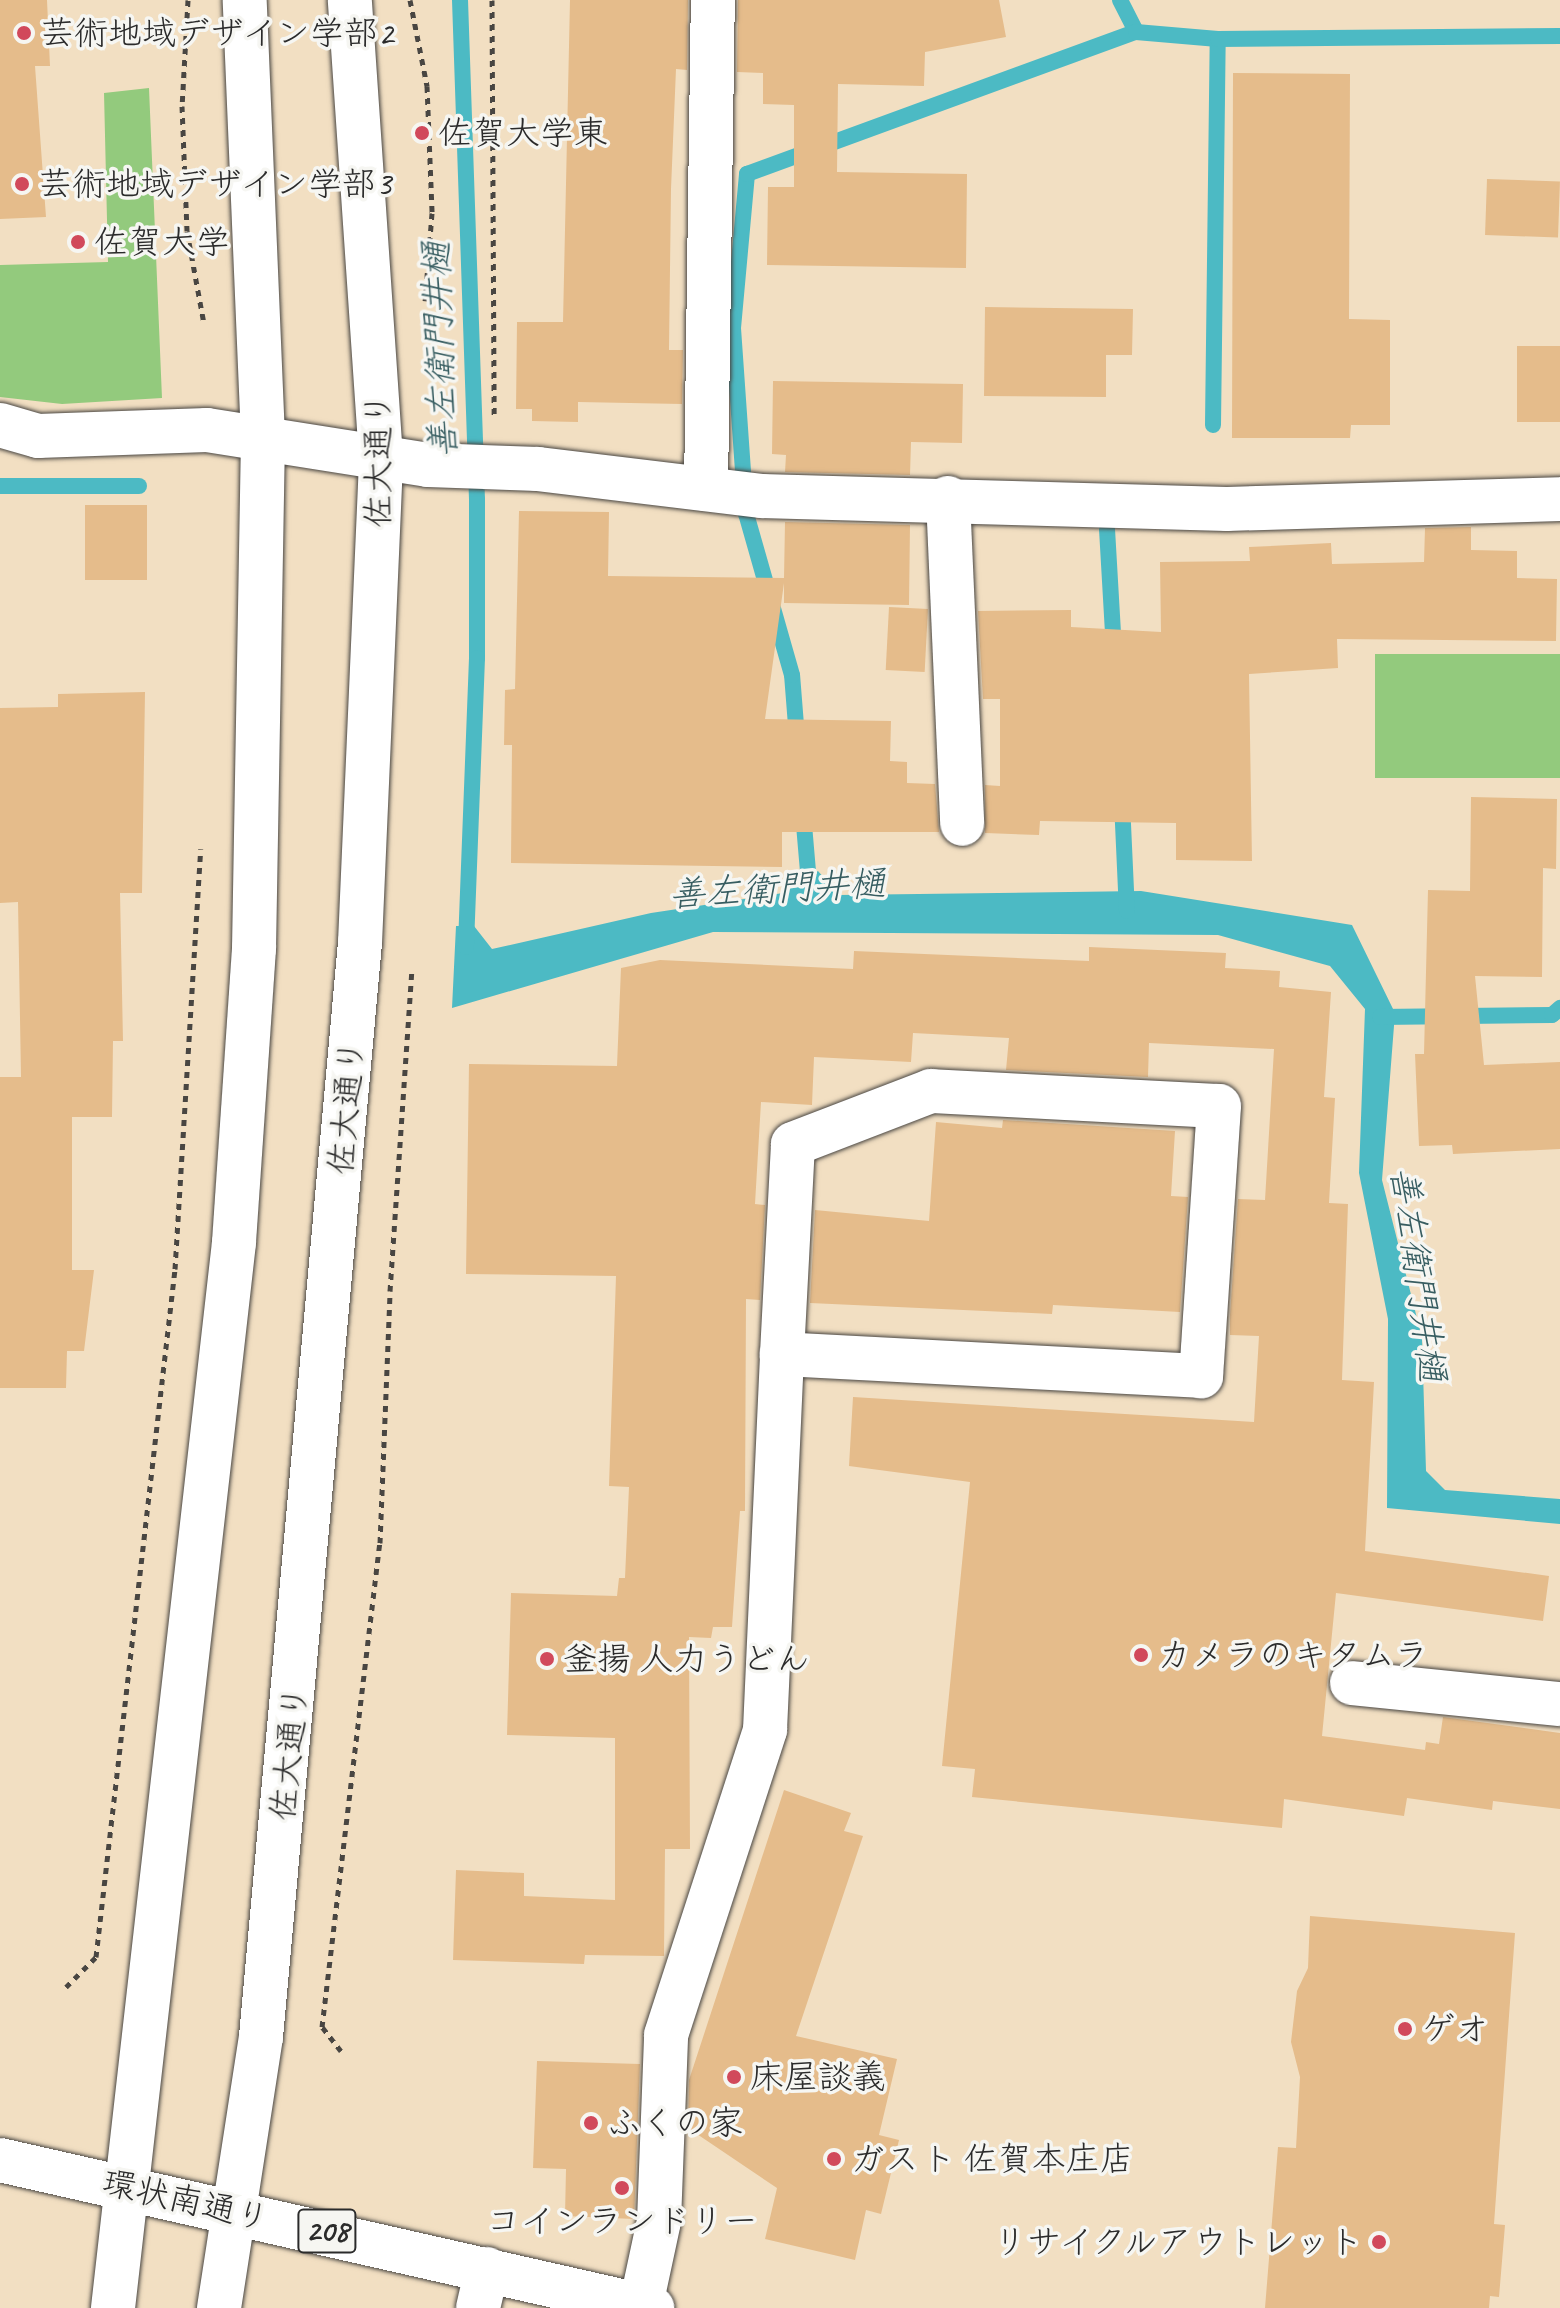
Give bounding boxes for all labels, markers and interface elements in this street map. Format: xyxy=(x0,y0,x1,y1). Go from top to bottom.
place label: 芸術地域デザイン学部2 xyxy=(40,13,395,53)
marker: 芸術地域デザイン学部2 xyxy=(15,24,33,42)
place label: 佐賀大学東 xyxy=(438,113,608,153)
marker: 佐賀大学東 xyxy=(413,124,431,142)
place label: 芸術地域デザイン学部3 xyxy=(38,164,393,204)
marker: 芸術地域デザイン学部3 xyxy=(13,175,31,193)
place label: 佐賀大学 xyxy=(94,222,230,262)
marker: 佐賀大学 xyxy=(69,233,87,251)
water label: 善左衛門井樋 xyxy=(415,241,465,459)
street label: 佐大通り xyxy=(358,392,398,528)
water label: 善左衛門井樋 xyxy=(668,862,886,916)
street label: 佐大通り xyxy=(320,1037,372,1177)
water label: 善左衛門井樋 xyxy=(1382,1164,1454,1384)
place label: カメラのキタムラ xyxy=(1157,1635,1429,1675)
place label: 釜揚 人力うどん xyxy=(563,1639,809,1679)
marker: カメラのキタムラ xyxy=(1132,1646,1150,1664)
marker: 釜揚 人力うどん xyxy=(538,1650,556,1668)
street label: 佐大通り xyxy=(262,1683,316,1823)
place label: ゲオ xyxy=(1421,2009,1489,2049)
marker: ゲオ xyxy=(1396,2020,1414,2038)
place label: 床屋談義 xyxy=(750,2057,886,2097)
marker: 床屋談義 xyxy=(725,2068,743,2086)
place label: ふくの家 xyxy=(607,2103,743,2143)
marker: ふくの家 xyxy=(582,2114,600,2132)
place label: ガスト 佐賀本庄店 xyxy=(850,2139,1130,2179)
marker: ガスト 佐賀本庄店 xyxy=(825,2150,843,2168)
street label: 環状南通り xyxy=(99,2161,273,2239)
marker: コインランドリー xyxy=(613,2179,631,2197)
place label: コインランドリー xyxy=(486,2201,758,2241)
road number: 208 xyxy=(297,2203,357,2259)
place label: リサイクルアウトレット xyxy=(989,2222,1363,2262)
marker: リサイクルアウトレット xyxy=(1370,2233,1388,2251)

